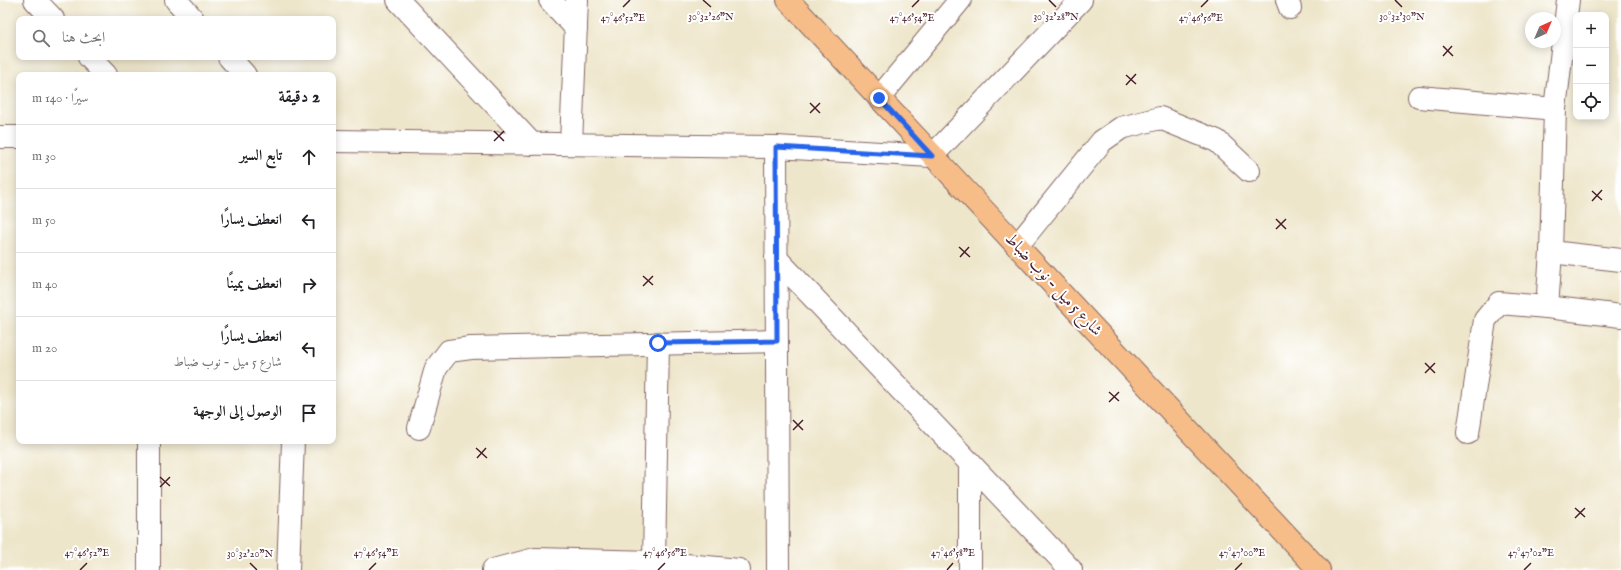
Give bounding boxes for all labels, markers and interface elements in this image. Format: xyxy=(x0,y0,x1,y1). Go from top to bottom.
text: 30°32'26"N xyxy=(688,11,734,24)
text: 30°32'28"N xyxy=(1033,11,1079,24)
text: 30°32'30"N xyxy=(1379,11,1425,24)
text: 47°46'52"E xyxy=(601,12,645,25)
text: 47°46'54"E xyxy=(890,12,934,25)
text: 47°46'56"E xyxy=(1179,12,1223,25)
north arrow xyxy=(1525,12,1561,48)
map controls xyxy=(1573,12,1609,120)
button: + xyxy=(1573,12,1609,48)
search box xyxy=(16,16,336,60)
icon: search xyxy=(30,27,52,49)
text: ابحث هنا xyxy=(62,28,105,47)
button: − xyxy=(1573,48,1609,84)
button: locate xyxy=(1573,84,1609,120)
text: 2 دقيقة xyxy=(279,87,320,108)
route end xyxy=(870,89,888,107)
text: سيرًا · 140 m xyxy=(32,90,88,107)
text: تابع السير xyxy=(240,146,282,165)
icon: ahead xyxy=(298,146,320,168)
text: 30 m xyxy=(32,148,56,165)
text: انعطف يسارًا xyxy=(220,210,282,229)
icon: left xyxy=(298,210,320,232)
text: 50 m xyxy=(32,212,56,229)
street label: شارع 5 ميل - نوب ضباط xyxy=(999,229,1106,342)
text: انعطف يمينًا xyxy=(226,274,282,293)
icon: right xyxy=(298,274,320,296)
text: 40 m xyxy=(32,276,58,293)
text: انعطف يسارًا xyxy=(220,327,282,346)
route start xyxy=(649,334,667,352)
icon: left xyxy=(298,338,320,360)
text: 20 m xyxy=(32,340,57,357)
text: شارع 5 ميل - نوب ضباط xyxy=(173,354,282,371)
text: الوصول إلى الوجهة xyxy=(193,402,282,421)
icon: arrive xyxy=(298,402,320,424)
text: 47°46'52"E xyxy=(65,547,109,560)
text: 47°46'54"E xyxy=(354,547,398,560)
text: 47°46'56"E xyxy=(643,547,687,560)
text: 47°46'58"E xyxy=(931,547,975,560)
text: 47°47'00"E xyxy=(1219,547,1265,560)
text: 47°47'02"E xyxy=(1508,547,1554,560)
text: 30°32'20"N xyxy=(227,548,273,561)

